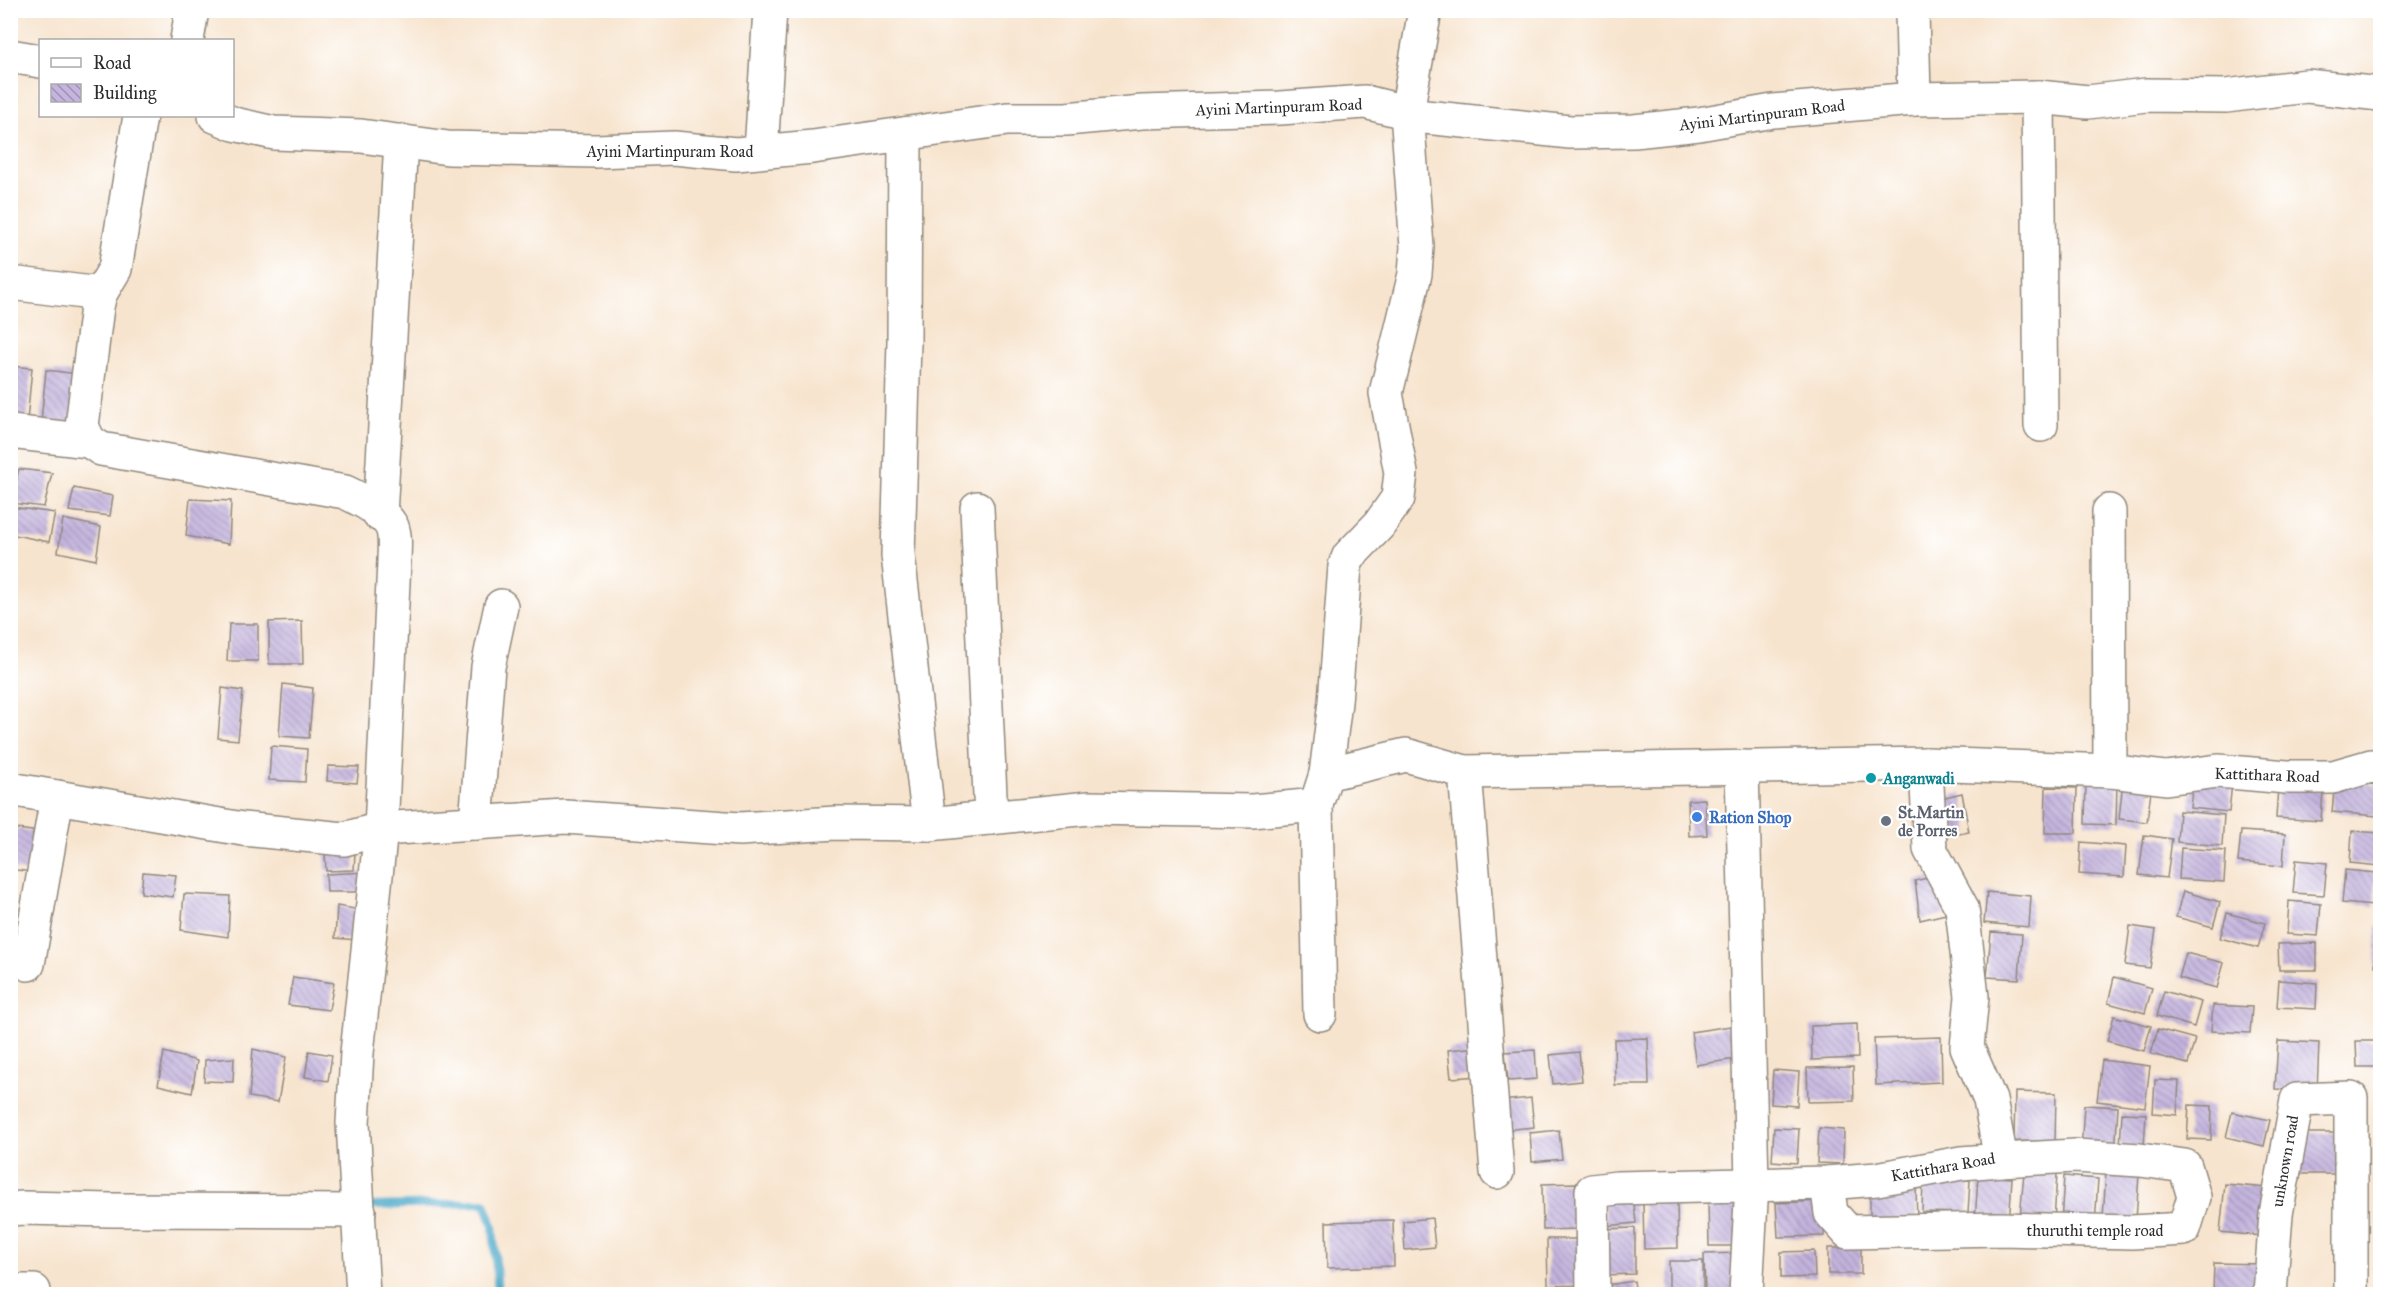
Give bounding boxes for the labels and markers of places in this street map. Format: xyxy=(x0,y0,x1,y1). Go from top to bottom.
place label: Anganwadi xyxy=(1882,769,1955,789)
marker: Anganwadi xyxy=(1864,771,1878,785)
place label: St.Martin de Porres xyxy=(1898,803,1965,840)
place label: Ration Shop xyxy=(1709,808,1792,828)
marker: Ration Shop xyxy=(1690,810,1704,824)
marker: St.Martin de Porres xyxy=(1879,814,1893,828)

